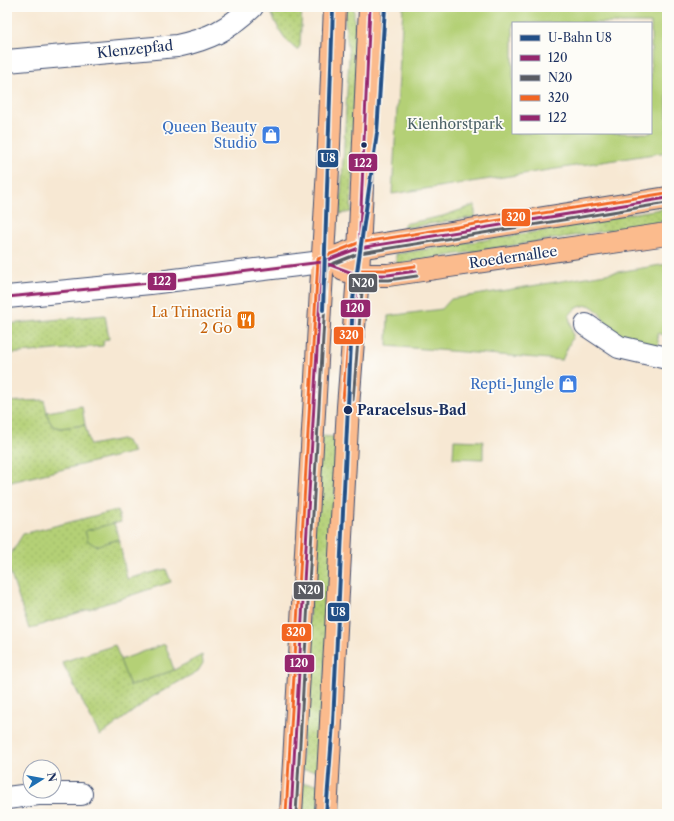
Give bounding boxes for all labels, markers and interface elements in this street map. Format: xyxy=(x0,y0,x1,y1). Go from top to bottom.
legend xyxy=(512,22,652,134)
text: U-Bahn U8 xyxy=(548,30,612,45)
street label: Klenzepfad xyxy=(96,36,174,62)
text: 120 xyxy=(548,50,568,65)
text: N20 xyxy=(548,70,572,85)
text: 320 xyxy=(548,90,569,105)
text: 122 xyxy=(548,110,567,125)
park label: Kienhorstpark xyxy=(407,115,504,133)
place label: Queen Beauty Studio xyxy=(162,118,257,152)
shop icon: Queen Beauty Studio xyxy=(260,124,282,146)
unlabelled marker xyxy=(359,140,369,150)
line badge: U8 xyxy=(317,149,339,168)
text: U8 xyxy=(320,151,336,165)
line badge: 122 xyxy=(348,153,378,172)
text: 122 xyxy=(354,156,372,170)
line badge: 320 xyxy=(501,208,531,227)
text: 320 xyxy=(506,210,526,224)
street label: Roedernallee xyxy=(468,242,558,272)
line badge: 122 xyxy=(147,272,177,291)
line badge: N20 xyxy=(348,273,378,293)
text: 122 xyxy=(153,274,171,288)
text: N20 xyxy=(351,276,375,290)
line badge: 120 xyxy=(340,299,371,318)
text: 120 xyxy=(346,301,364,315)
place label: La Trinacria 2 Go xyxy=(151,303,233,337)
restaurant icon: La Trinacria 2 Go xyxy=(235,309,257,331)
line badge: 320 xyxy=(333,326,364,345)
text: 320 xyxy=(339,328,359,342)
shop icon: Repti-Jungle xyxy=(557,373,579,395)
place label: Repti-Jungle xyxy=(470,375,554,393)
place label: Paracelsus-Bad xyxy=(357,401,467,419)
marker: Paracelsus-Bad xyxy=(342,404,354,416)
line badge: N20 xyxy=(293,581,324,600)
text: N20 xyxy=(297,583,321,597)
line badge: U8 xyxy=(327,602,350,622)
text: U8 xyxy=(330,605,346,619)
line badge: 320 xyxy=(281,623,312,642)
text: 320 xyxy=(286,625,306,639)
line badge: 120 xyxy=(284,654,315,673)
text: 120 xyxy=(290,656,308,670)
north arrow xyxy=(22,759,62,799)
text: N xyxy=(44,771,60,784)

